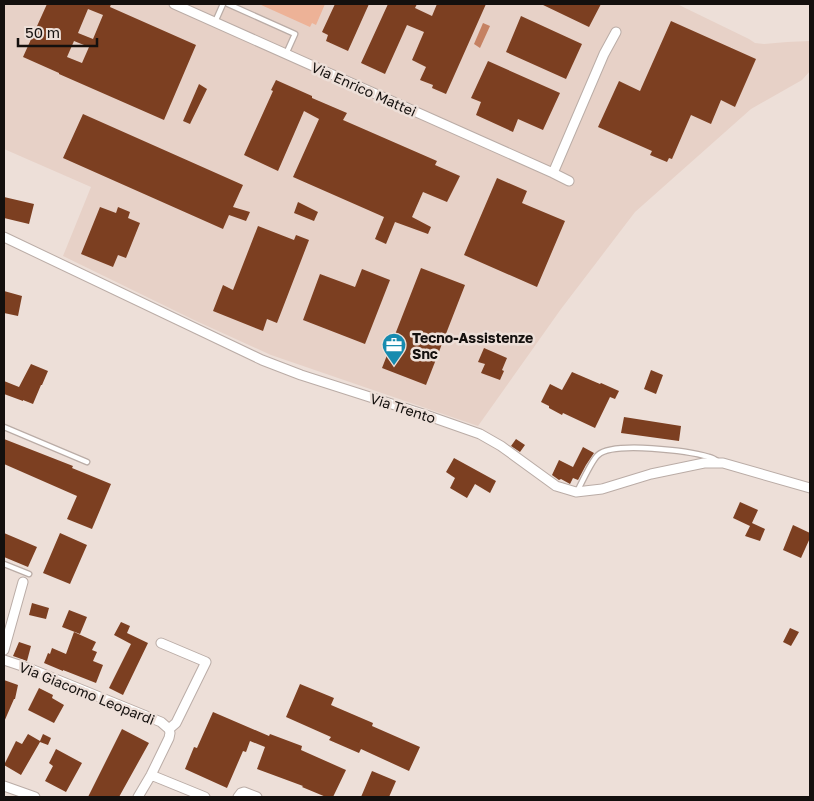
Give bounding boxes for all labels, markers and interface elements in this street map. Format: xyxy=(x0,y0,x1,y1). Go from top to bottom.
scale bar xyxy=(18,15,96,47)
text: 50 m xyxy=(25,23,60,41)
street label: Via Enrico Mattei xyxy=(309,58,419,120)
place label: Tecno-Assistenze Snc xyxy=(412,329,533,362)
office icon: Tecno-Assistenze Snc xyxy=(381,332,407,366)
street label: Via Trento xyxy=(368,389,438,427)
street label: Via Giacomo Leopardi xyxy=(17,658,157,728)

